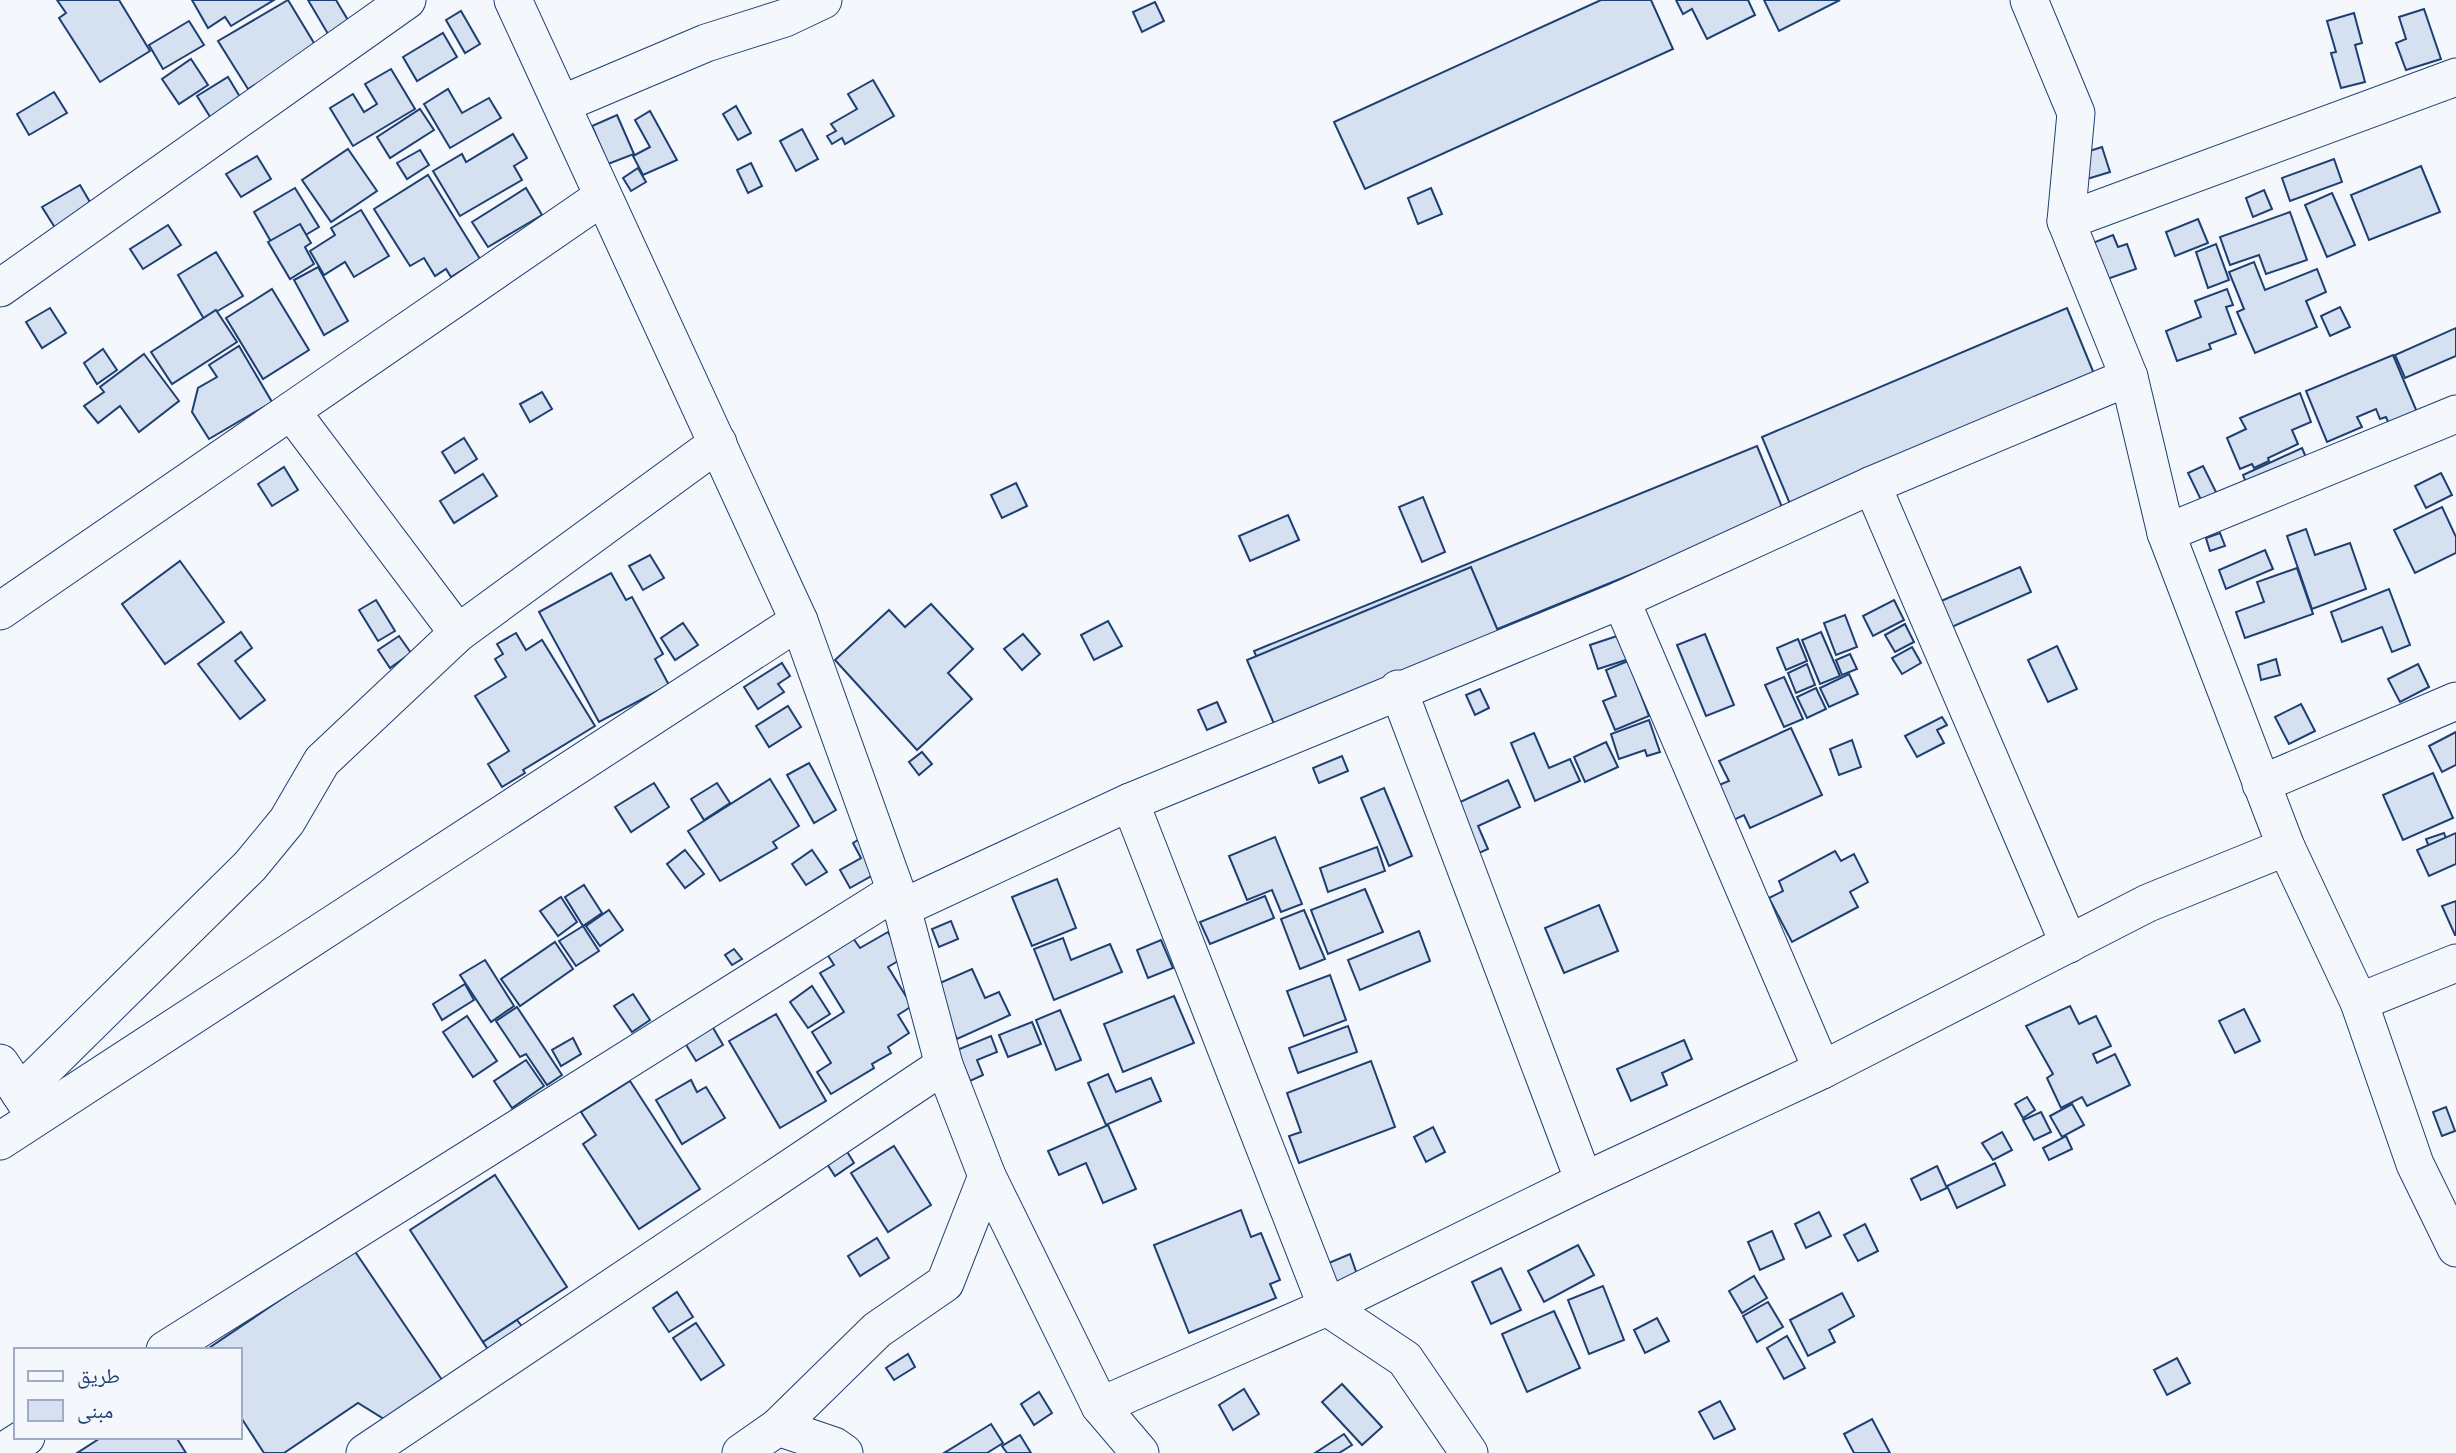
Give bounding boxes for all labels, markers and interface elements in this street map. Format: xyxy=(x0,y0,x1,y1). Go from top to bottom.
legend xyxy=(14,1348,242,1439)
text: طريق xyxy=(77,1361,120,1389)
text: مبنى xyxy=(77,1396,113,1424)

